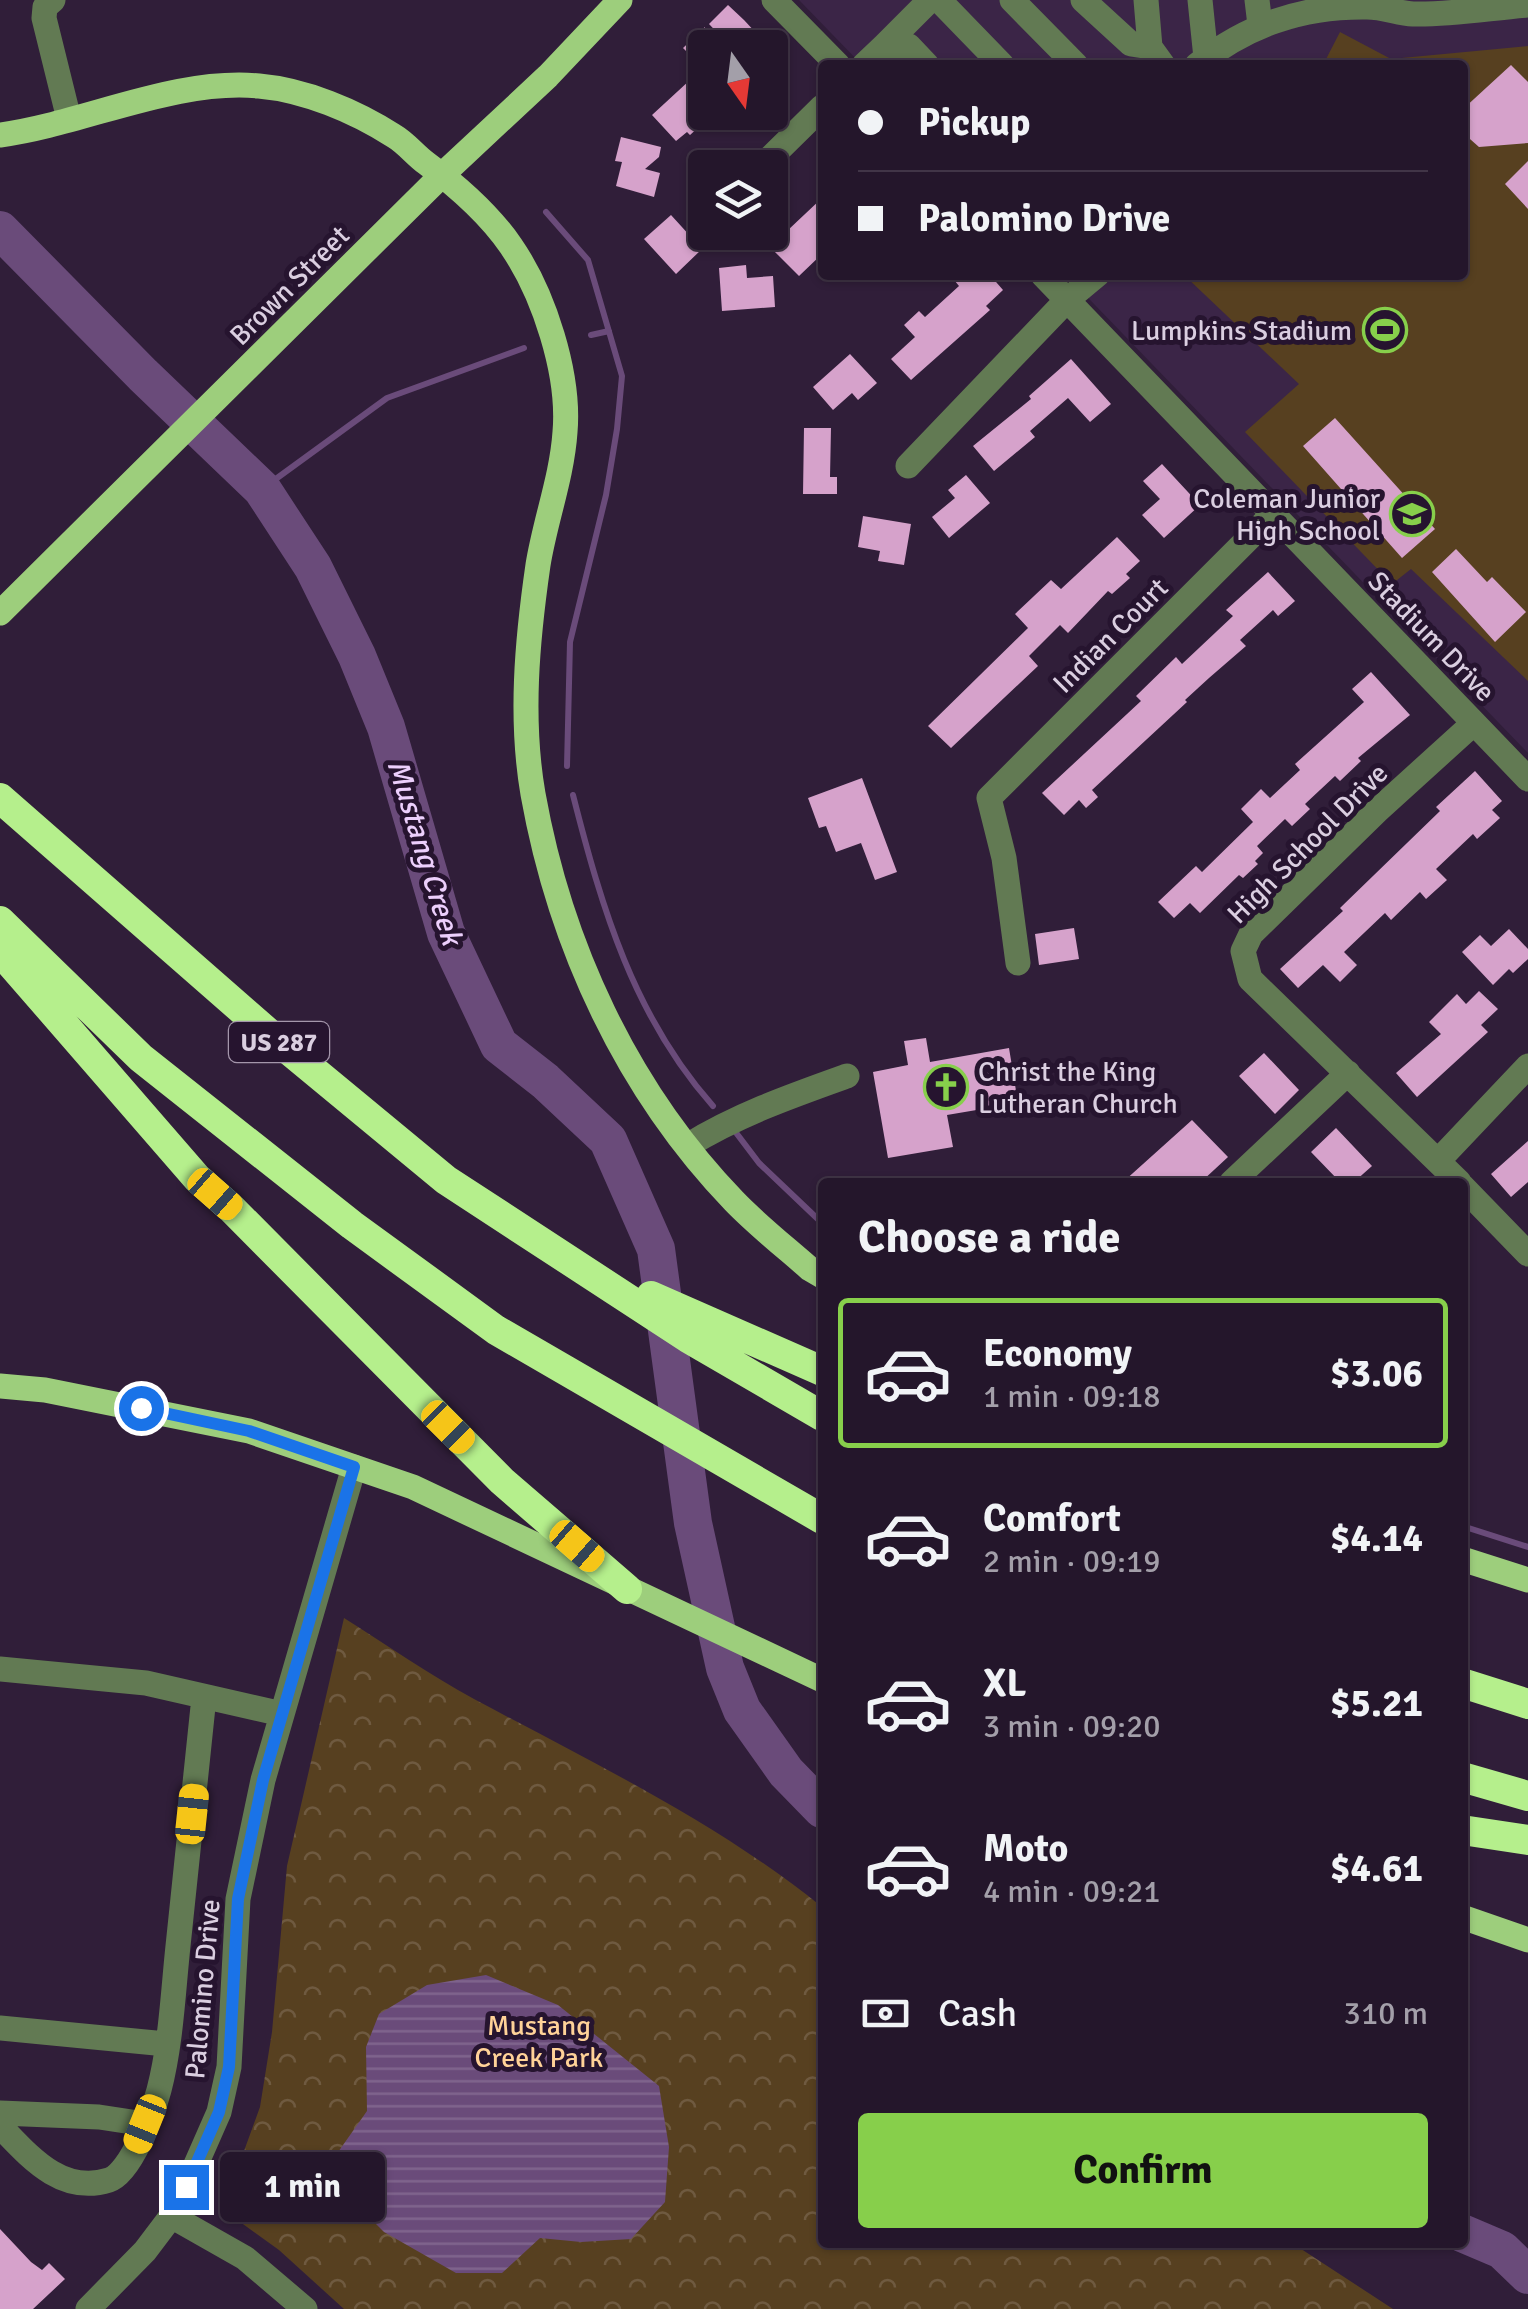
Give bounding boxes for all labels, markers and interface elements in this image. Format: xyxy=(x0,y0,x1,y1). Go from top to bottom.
north arrow xyxy=(688,30,788,130)
map controls xyxy=(688,30,788,250)
text: Pickup xyxy=(918,99,1030,146)
button: layers xyxy=(688,150,788,250)
text: Palomino Drive xyxy=(918,195,1170,242)
street label: Brown Street xyxy=(223,219,357,353)
sports icon: Lumpkins Stadium xyxy=(1362,307,1408,353)
place label: Lumpkins Stadium xyxy=(1131,314,1352,348)
place label: Coleman Junior High School xyxy=(1193,482,1381,548)
school or university icon: Coleman Junior High School xyxy=(1389,491,1435,537)
street label: Stadium Drive xyxy=(1361,564,1502,709)
street label: Indian Court xyxy=(1046,571,1175,700)
water label: Mustang Creek xyxy=(379,755,471,952)
street label: High School Drive xyxy=(1220,756,1395,931)
road number: US 287 xyxy=(229,1022,329,1062)
place label: Christ the King Lutheran Church xyxy=(978,1055,1178,1121)
church icon: Christ the King Lutheran Church xyxy=(923,1064,969,1110)
car xyxy=(183,1163,247,1225)
text: Choose a ride xyxy=(858,1210,1121,1265)
icon: car xyxy=(863,1328,953,1418)
text: Economy xyxy=(983,1330,1132,1377)
text: $3.06 xyxy=(1330,1350,1423,1397)
text: 1 min · 09:18 xyxy=(983,1377,1161,1416)
route start xyxy=(119,1386,164,1431)
car xyxy=(416,1395,480,1459)
icon: car xyxy=(863,1493,953,1583)
text: Comfort xyxy=(983,1495,1121,1542)
car xyxy=(545,1515,609,1577)
text: $4.14 xyxy=(1330,1515,1423,1562)
text: 2 min · 09:19 xyxy=(983,1542,1161,1581)
icon: car xyxy=(863,1658,953,1748)
text: XL xyxy=(983,1660,1026,1707)
text: $5.21 xyxy=(1330,1680,1423,1727)
text: 3 min · 09:20 xyxy=(983,1707,1161,1746)
car xyxy=(174,1783,210,1845)
icon: car xyxy=(863,1823,953,1913)
text: Moto xyxy=(983,1825,1068,1872)
text: $4.61 xyxy=(1330,1845,1423,1892)
text: 4 min · 09:21 xyxy=(983,1872,1161,1911)
street label: Palomino Drive xyxy=(178,1898,228,2080)
icon: cash xyxy=(858,1986,913,2041)
text: Cash xyxy=(938,1990,1017,2037)
text: 310 m xyxy=(1344,1994,1428,2033)
park label: Mustang Creek Park xyxy=(475,2009,603,2075)
car xyxy=(120,2091,170,2157)
button: Confirm xyxy=(858,2113,1428,2228)
callout: 1 min xyxy=(221,2152,386,2222)
route end xyxy=(164,2165,209,2210)
text: 1 min xyxy=(264,2167,341,2206)

